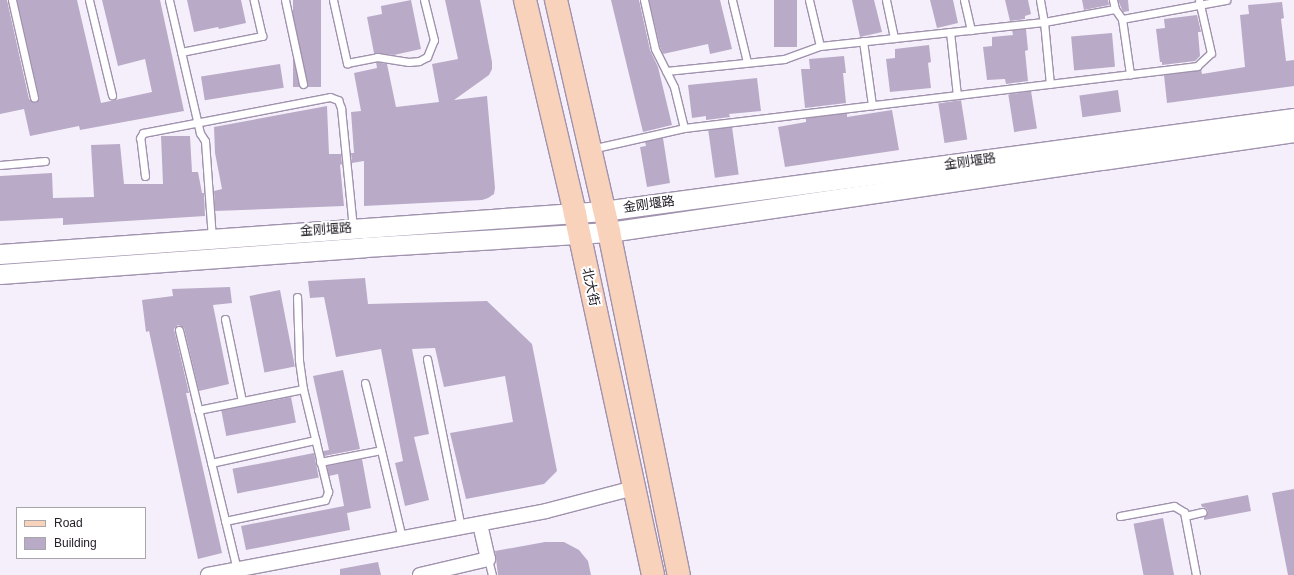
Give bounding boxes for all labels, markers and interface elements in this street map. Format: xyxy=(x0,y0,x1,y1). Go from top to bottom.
street label: 金刚堰路 xyxy=(943,151,997,173)
street label: 金刚堰路 xyxy=(622,194,676,216)
street label: 金刚堰路 xyxy=(300,220,352,240)
street label: 北大街 xyxy=(578,266,602,308)
legend xyxy=(16,507,146,559)
text: Road xyxy=(54,516,83,530)
text: Building xyxy=(54,536,97,550)

